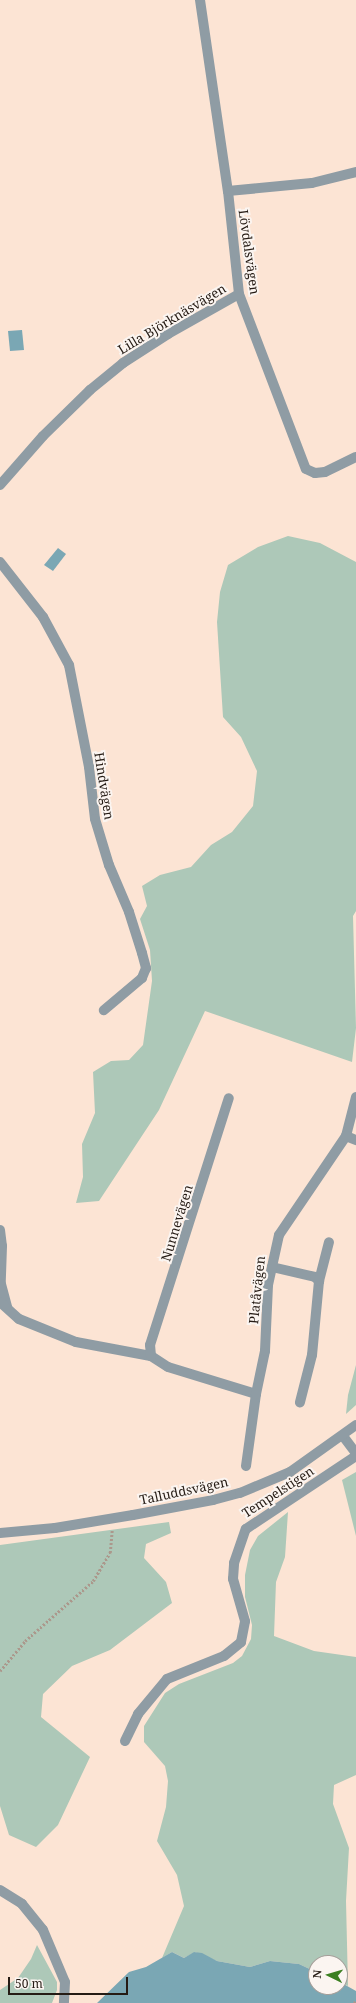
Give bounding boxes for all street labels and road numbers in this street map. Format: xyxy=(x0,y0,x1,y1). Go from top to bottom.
street label: Lövdalsvägen xyxy=(235,209,263,295)
street label: Lilla Björknäsvägen xyxy=(115,281,229,357)
street label: Hindvägen xyxy=(91,751,117,821)
street label: Nunnevägen xyxy=(158,1183,196,1263)
street label: Platåvägen xyxy=(246,1255,268,1325)
street label: Tempelstigen xyxy=(239,1463,317,1521)
street label: Talluddsvägen xyxy=(138,1474,230,1508)

